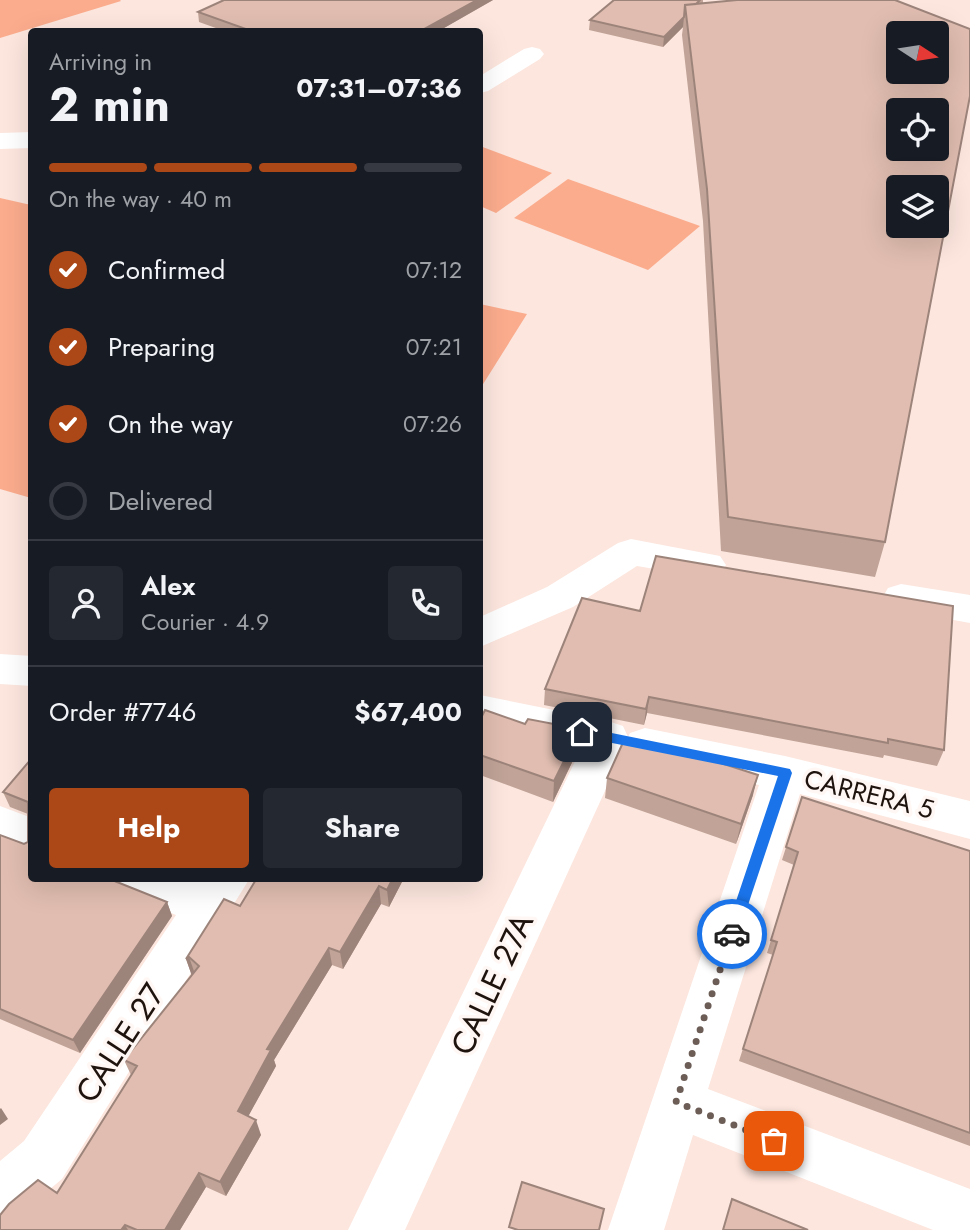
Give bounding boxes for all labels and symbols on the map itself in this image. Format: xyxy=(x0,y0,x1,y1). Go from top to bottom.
north arrow xyxy=(886,21,948,84)
pin xyxy=(552,702,612,762)
street label: CARRERA 5 xyxy=(800,760,938,828)
courier xyxy=(697,899,767,969)
street label: CALLE 27A xyxy=(439,906,545,1062)
street label: CALLE 27 xyxy=(64,974,176,1112)
pin xyxy=(744,1111,804,1171)

